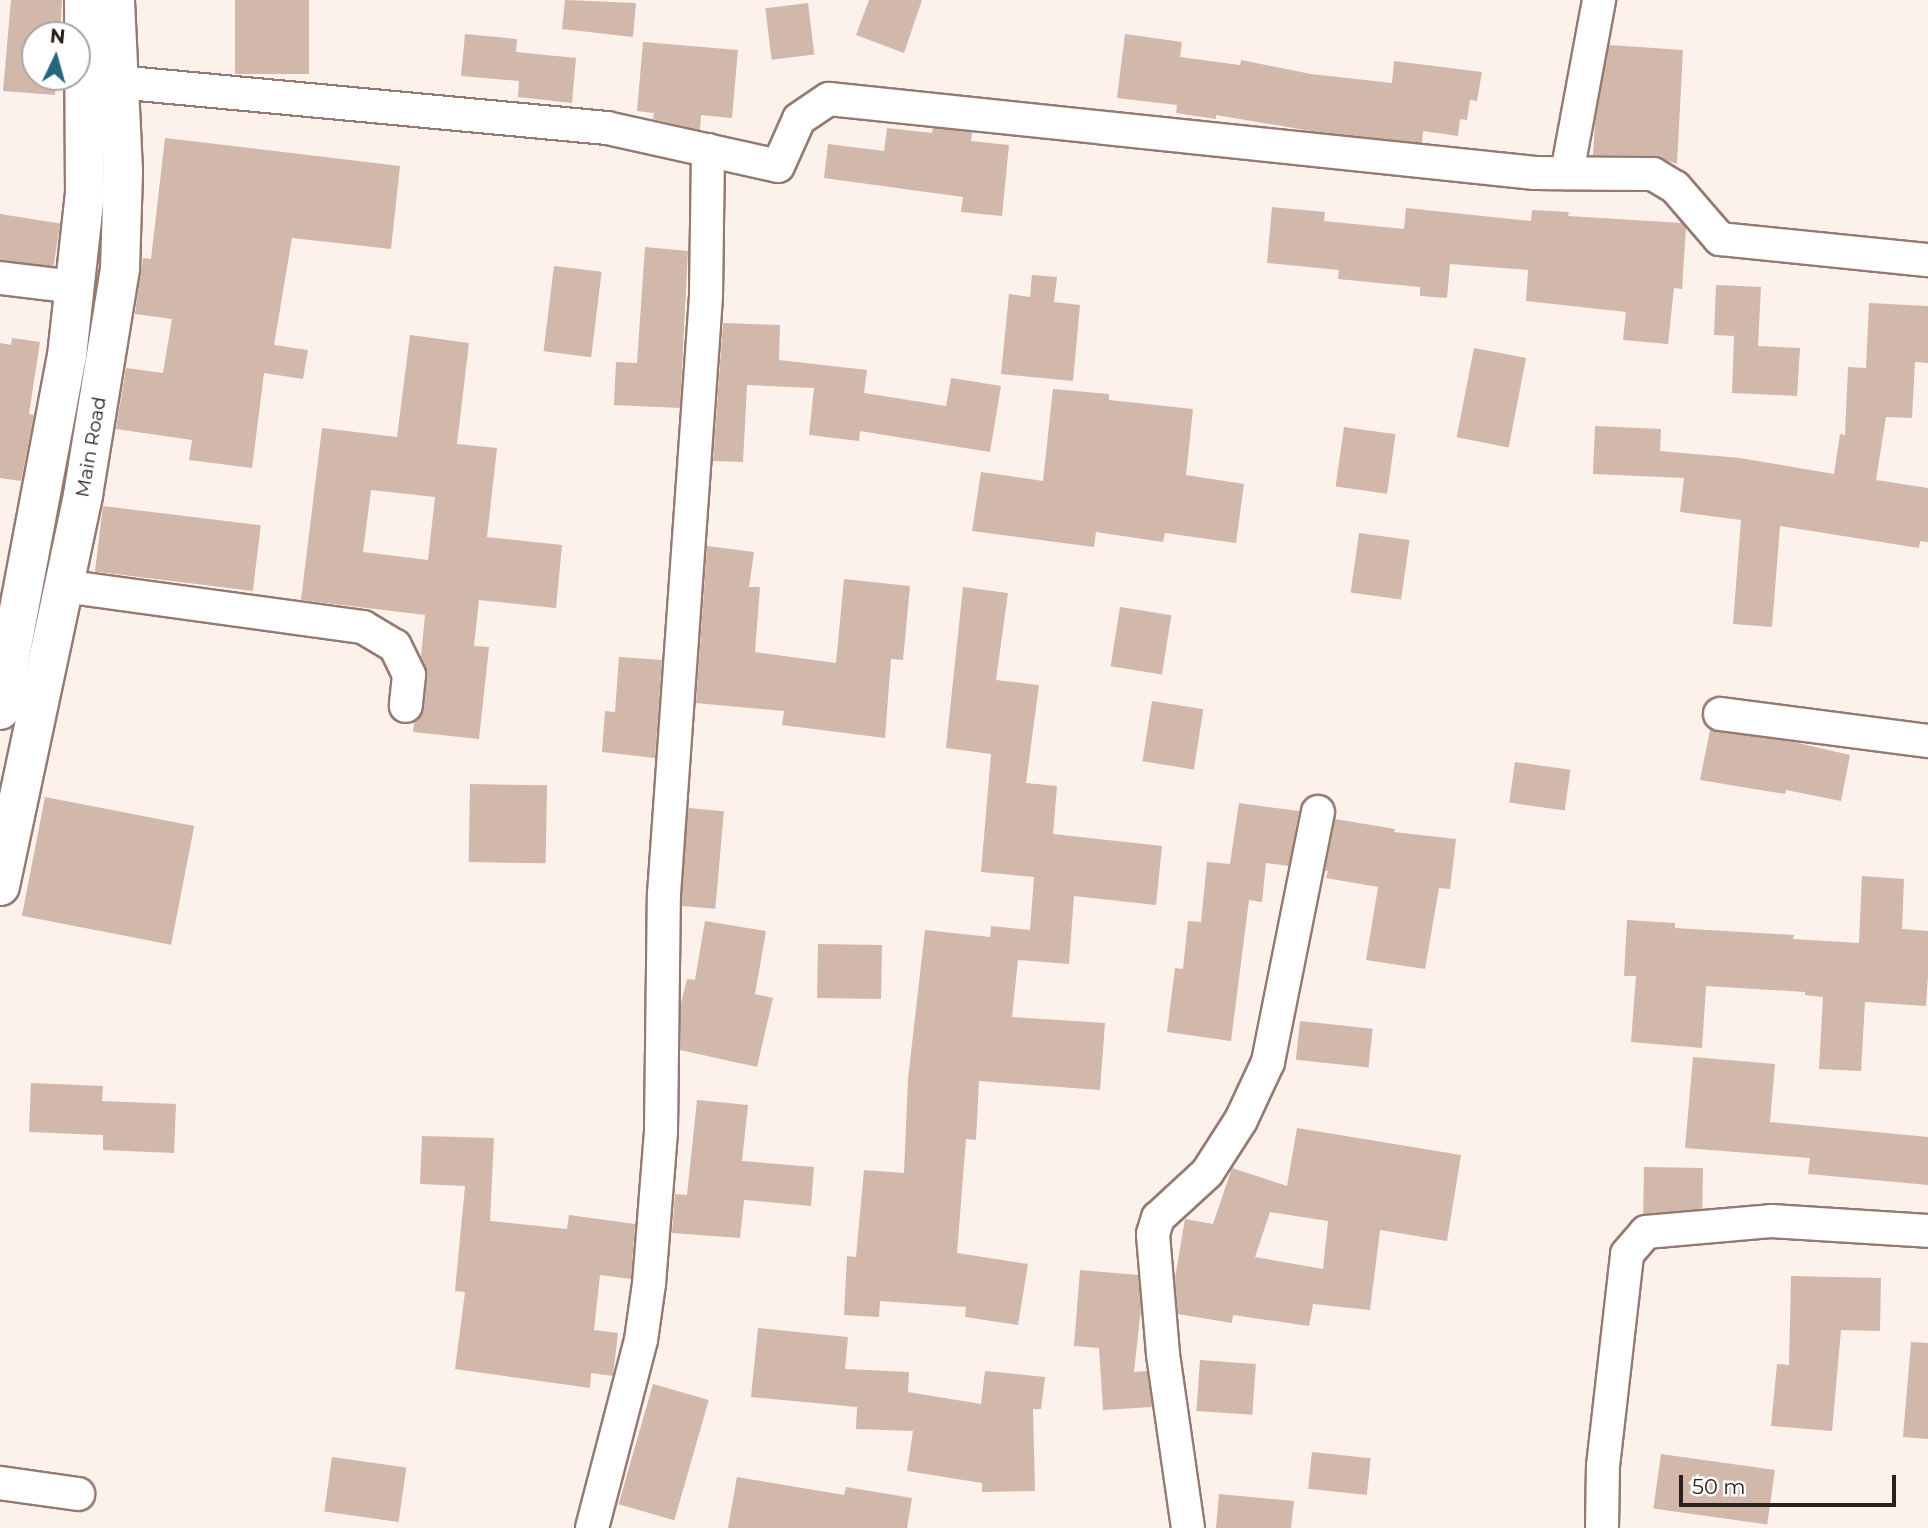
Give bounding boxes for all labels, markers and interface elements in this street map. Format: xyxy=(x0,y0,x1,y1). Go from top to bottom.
north arrow xyxy=(21,21,91,91)
text: N xyxy=(49,24,66,49)
street label: Main Road xyxy=(71,395,111,499)
scale bar xyxy=(1683,1462,1900,1506)
text: 50 m xyxy=(1692,1474,1746,1499)

